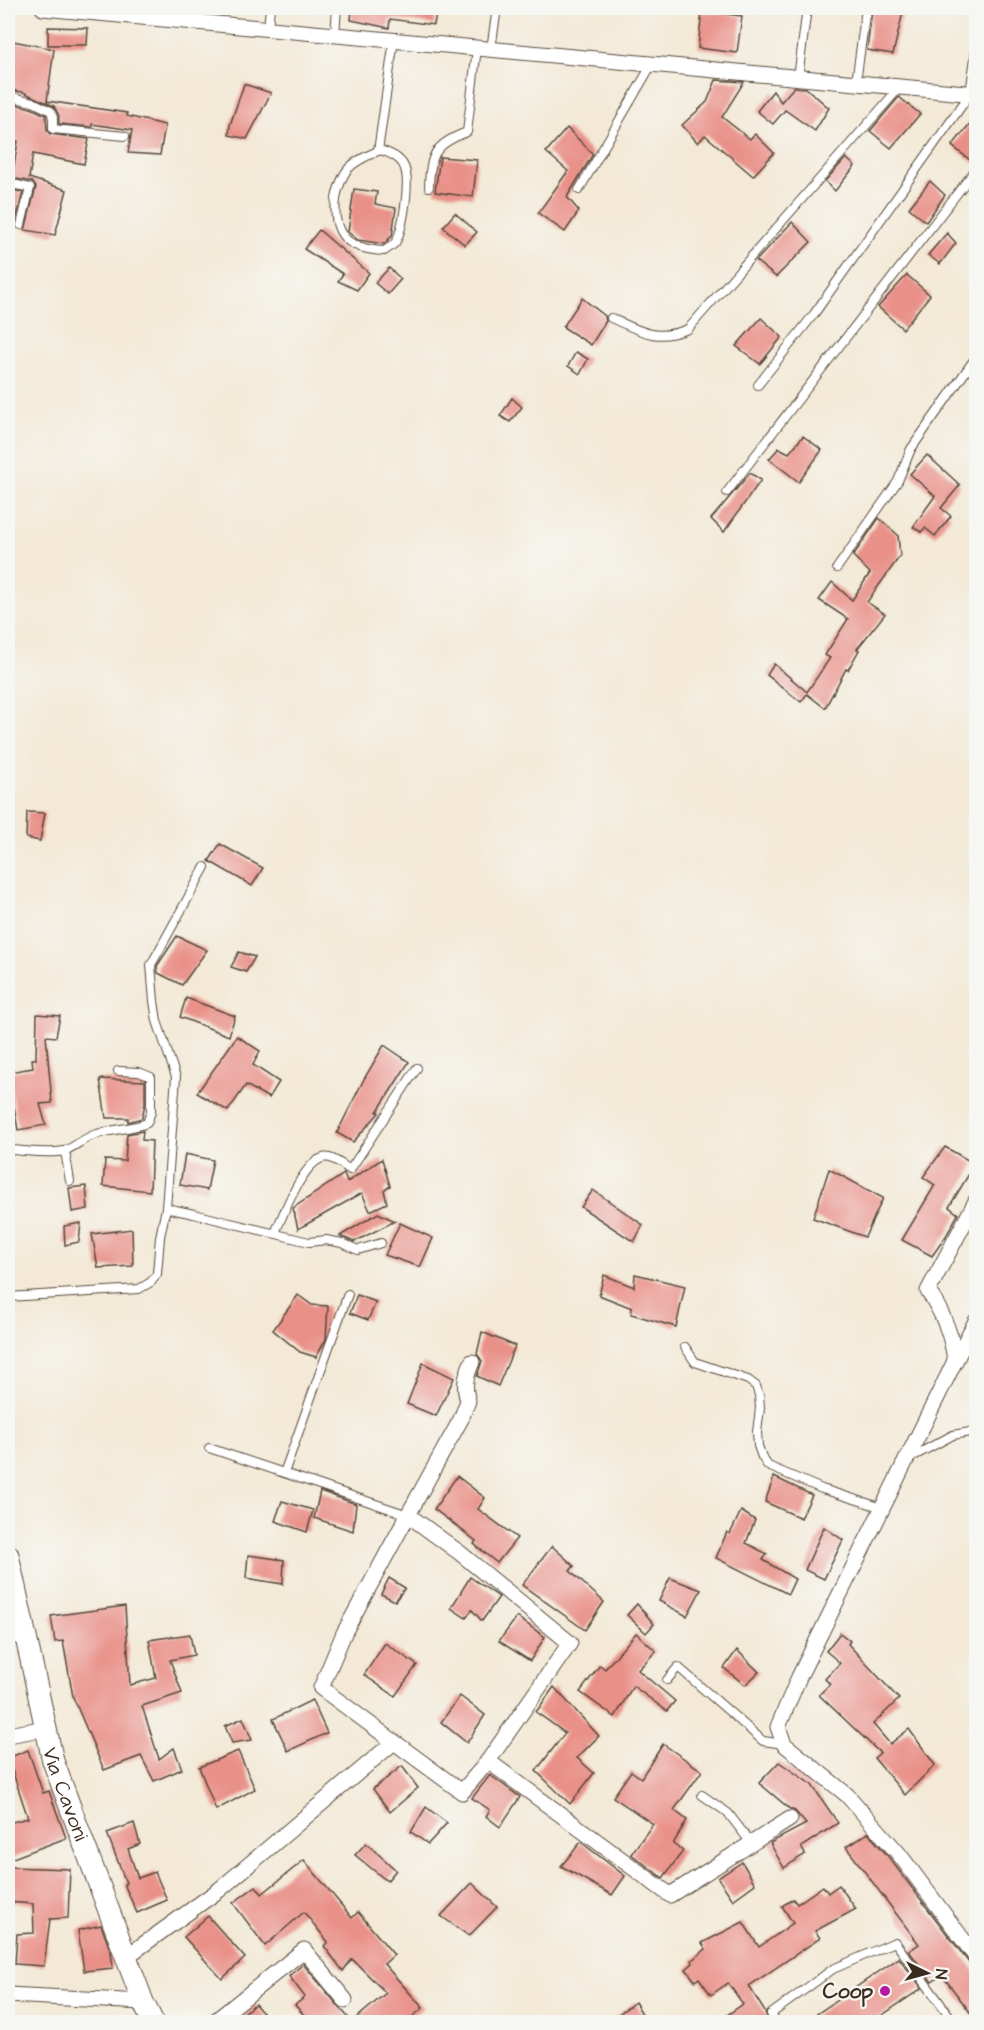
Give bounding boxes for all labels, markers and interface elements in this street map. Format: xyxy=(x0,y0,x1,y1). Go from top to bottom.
street label: Via Cavoni xyxy=(35,1745,95,1845)
north arrow xyxy=(897,1943,957,2003)
text: N xyxy=(930,1968,952,1980)
place label: Coop xyxy=(823,1977,873,2007)
marker: Coop xyxy=(878,1984,892,1998)

